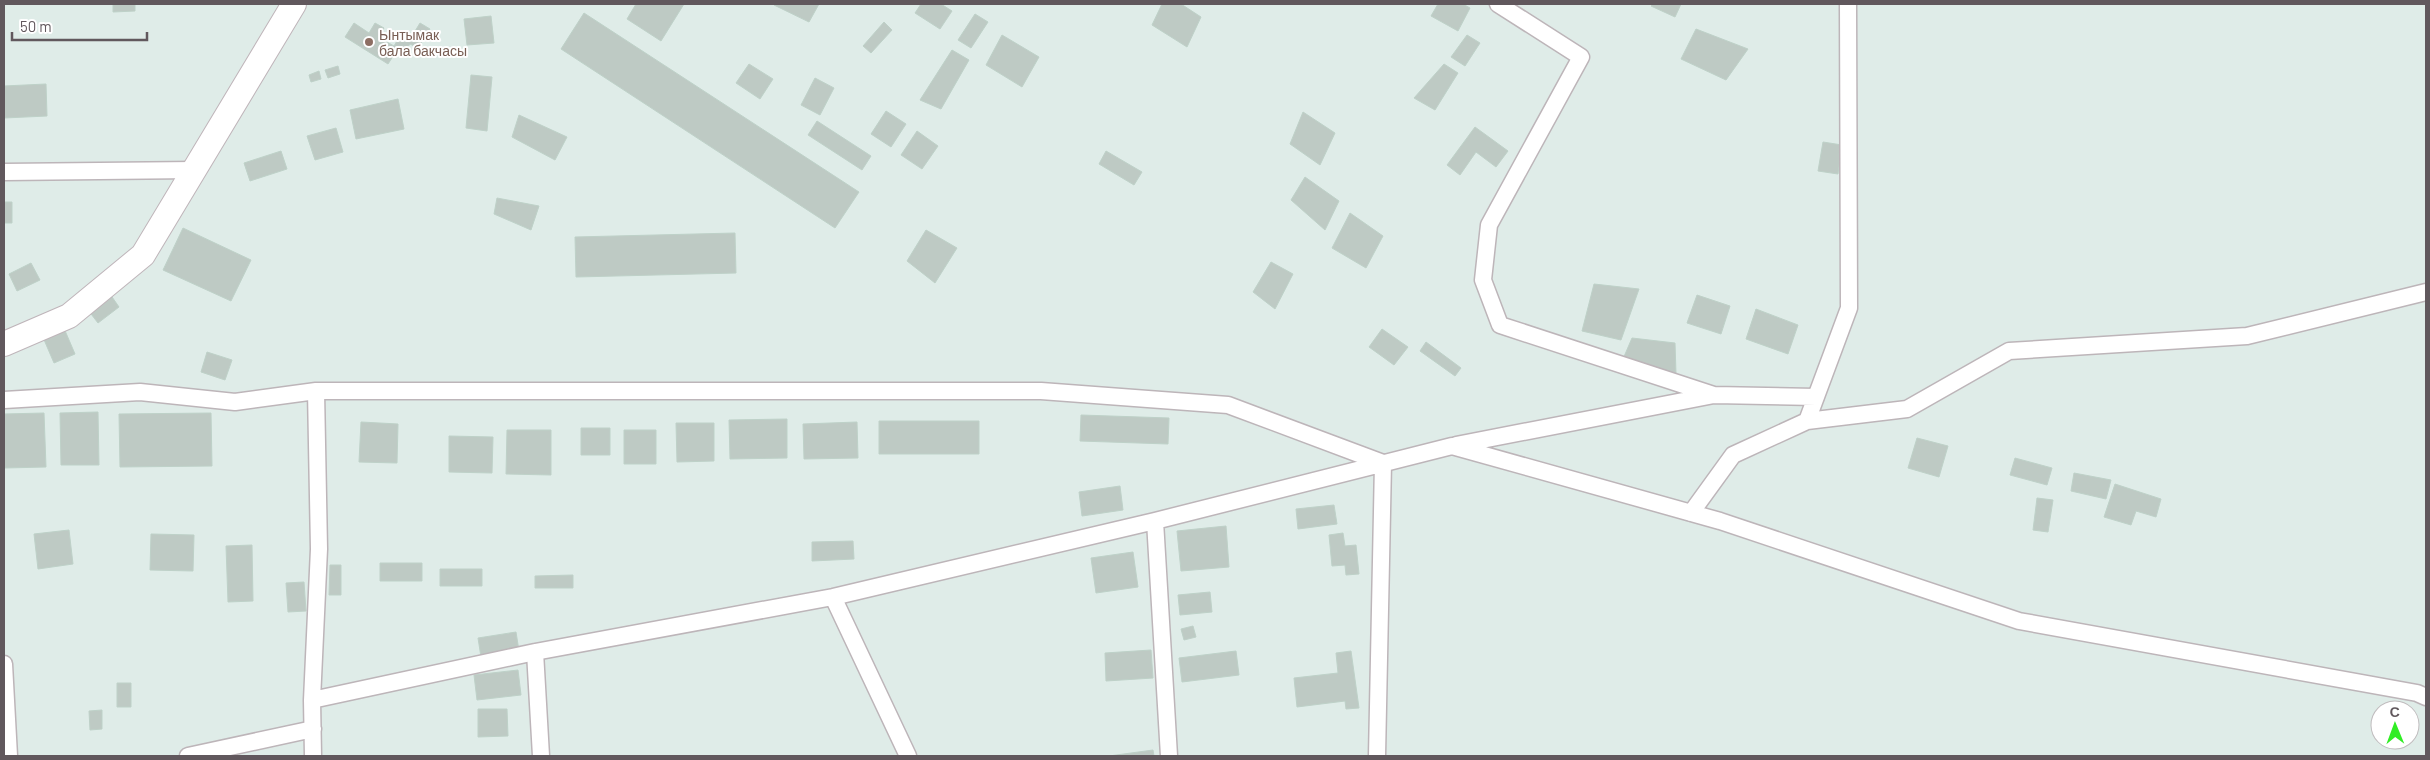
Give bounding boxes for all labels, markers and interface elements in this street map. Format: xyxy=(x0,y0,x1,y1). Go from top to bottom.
scale bar xyxy=(12,10,148,42)
text: 50 m xyxy=(20,17,52,35)
place label: Ынтымак бала бакчасы xyxy=(379,26,467,59)
marker: Ынтымак бала бакчасы xyxy=(363,36,375,48)
north arrow xyxy=(2370,700,2420,750)
text: С xyxy=(2390,703,2400,720)

